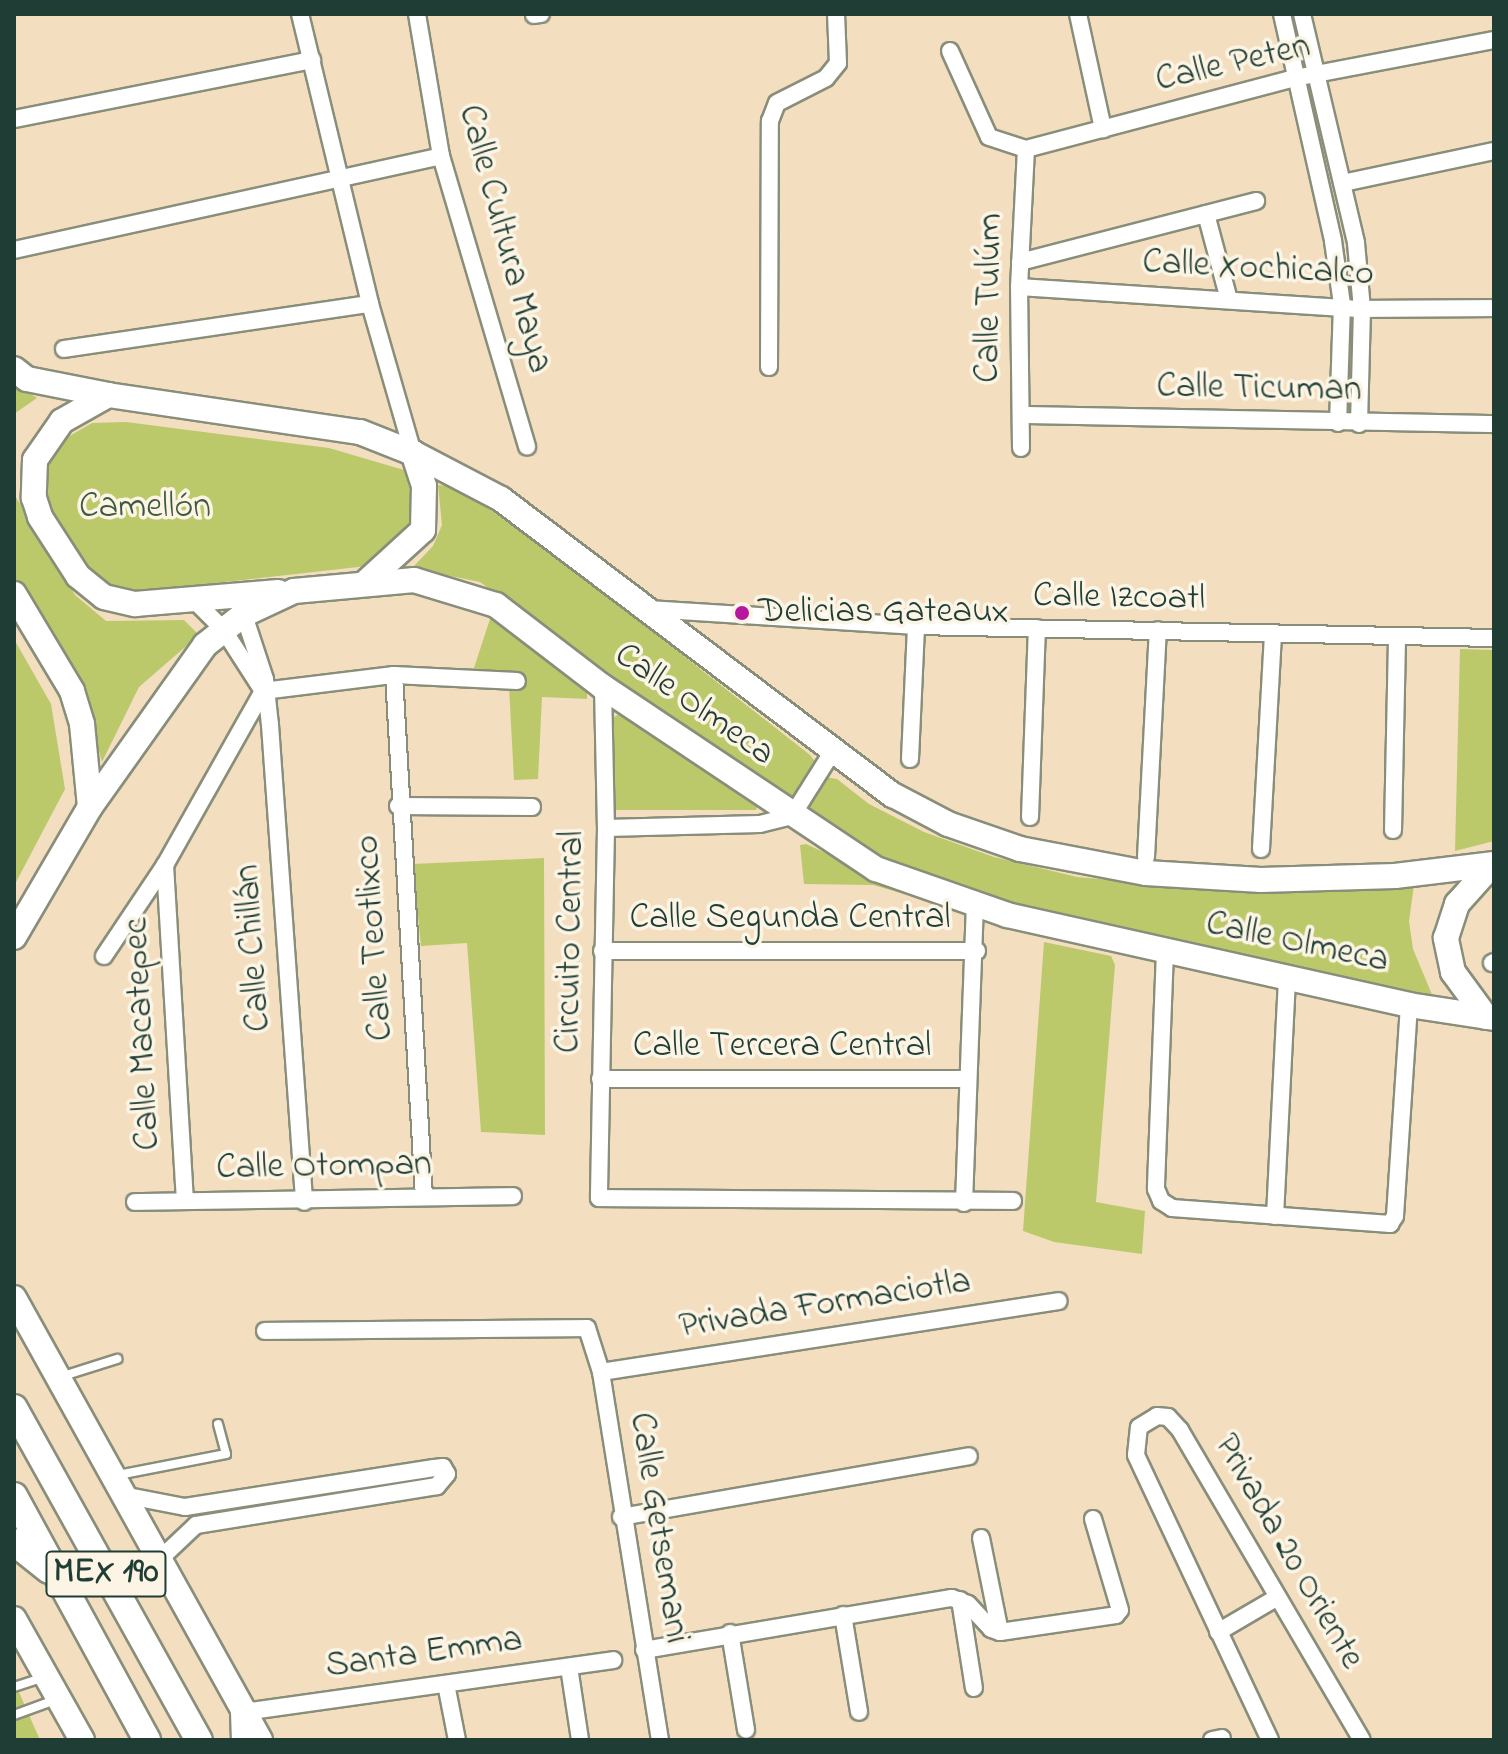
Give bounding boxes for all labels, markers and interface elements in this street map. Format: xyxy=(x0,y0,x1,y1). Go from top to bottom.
street label: Calle Peten xyxy=(1152,25,1314,103)
street label: Calle Cultura Maya xyxy=(447,100,561,378)
street label: Calle Tulúm xyxy=(967,213,1013,383)
street label: Calle Xochicalco xyxy=(1141,241,1375,297)
street label: Calle Ticuman xyxy=(1156,366,1362,412)
park label: Camellón xyxy=(79,486,211,530)
street label: Calle Izcoatl xyxy=(1033,575,1205,621)
place label: Delicias Gateaux xyxy=(758,591,1009,635)
marker: Delicias Gateaux xyxy=(733,604,751,622)
street label: Calle Olmeca xyxy=(606,634,782,776)
street label: Circuito Central xyxy=(547,830,595,1054)
street label: Calle Teotlixco xyxy=(346,834,404,1042)
street label: Calle Chillán xyxy=(227,863,281,1033)
street label: Calle Segunda Central xyxy=(629,897,951,941)
street label: Calle Olmeca xyxy=(1202,903,1392,983)
street label: Calle Macatepec xyxy=(115,916,171,1152)
street label: Calle Tercera Central xyxy=(633,1025,931,1069)
street label: Calle Otompan xyxy=(216,1144,432,1190)
street label: Privada Formaciotla xyxy=(676,1261,974,1349)
street label: Calle Getsemani xyxy=(618,1409,698,1647)
street label: Privada 20 Oriente xyxy=(1203,1427,1373,1677)
road number: MEX 190 xyxy=(44,1544,168,1604)
street label: Santa Emma xyxy=(323,1619,525,1689)

